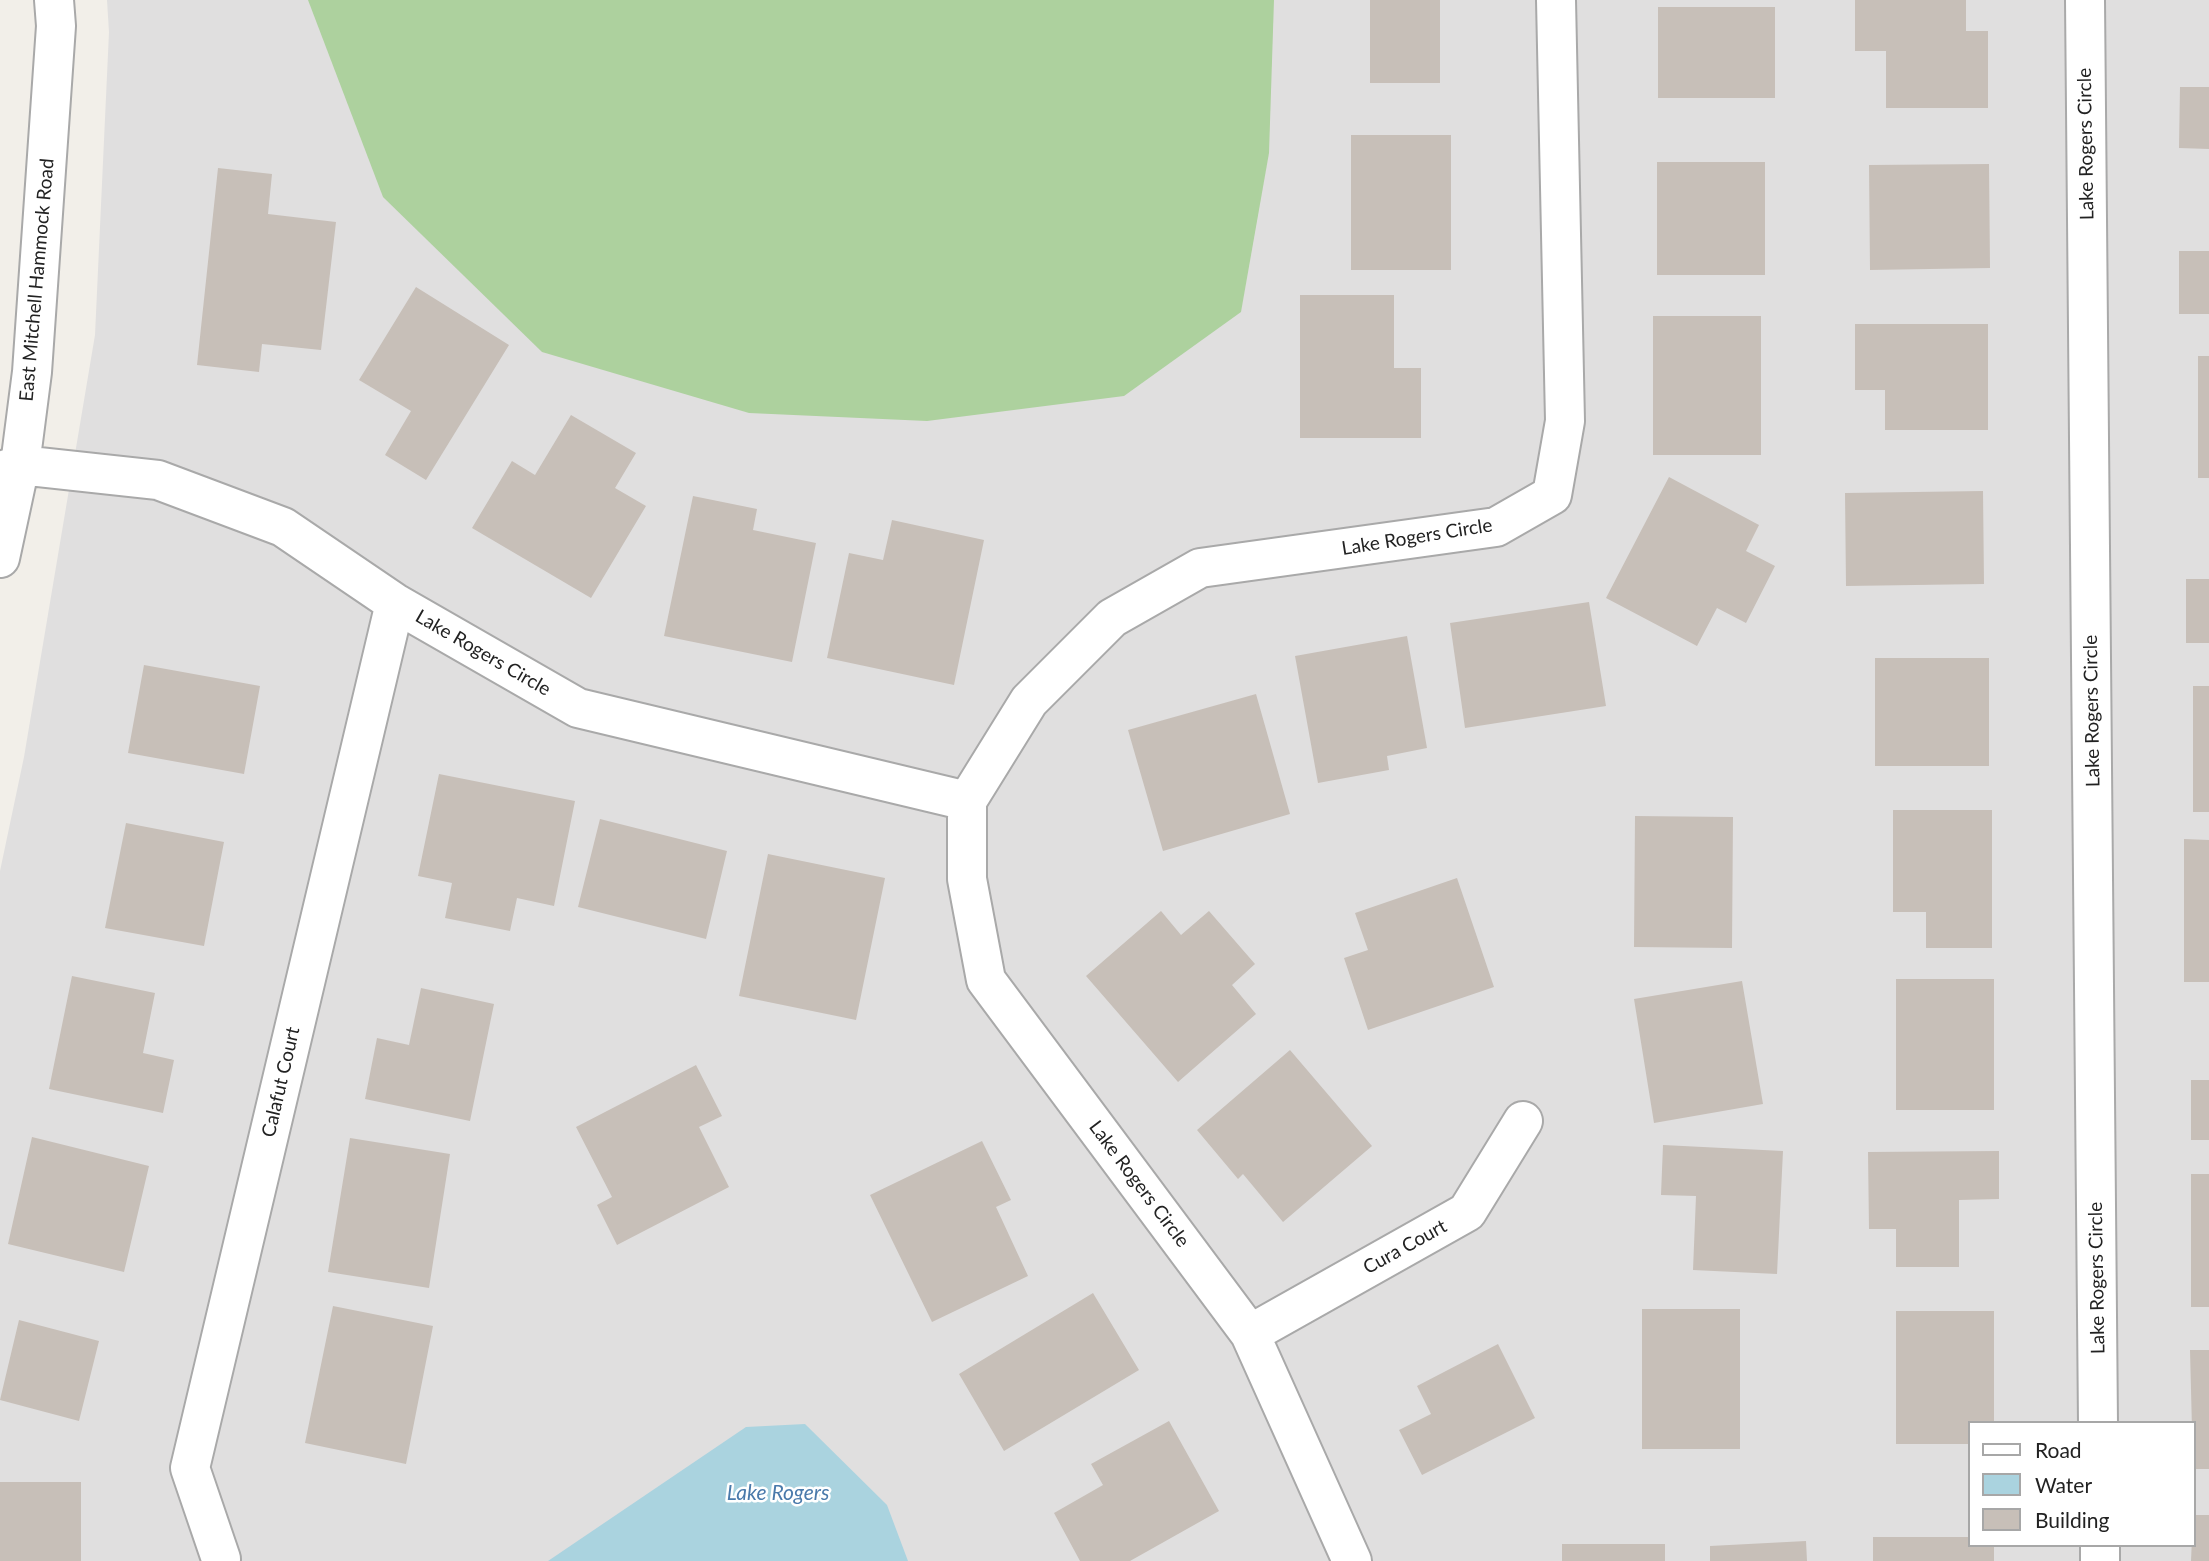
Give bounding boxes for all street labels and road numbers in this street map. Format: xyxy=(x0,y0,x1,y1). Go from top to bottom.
street label: Lake Rogers Circle xyxy=(2073,68,2099,220)
street label: East Mitchell Hammock Road xyxy=(15,157,59,403)
street label: Lake Rogers Circle xyxy=(1340,514,1494,560)
street label: Lake Rogers Circle xyxy=(411,605,555,701)
street label: Lake Rogers Circle xyxy=(2079,635,2105,787)
street label: Calafut Court xyxy=(257,1025,305,1139)
street label: Lake Rogers Circle xyxy=(1084,1116,1194,1252)
street label: Lake Rogers Circle xyxy=(2084,1202,2110,1354)
street label: Cura Court xyxy=(1359,1215,1451,1279)

